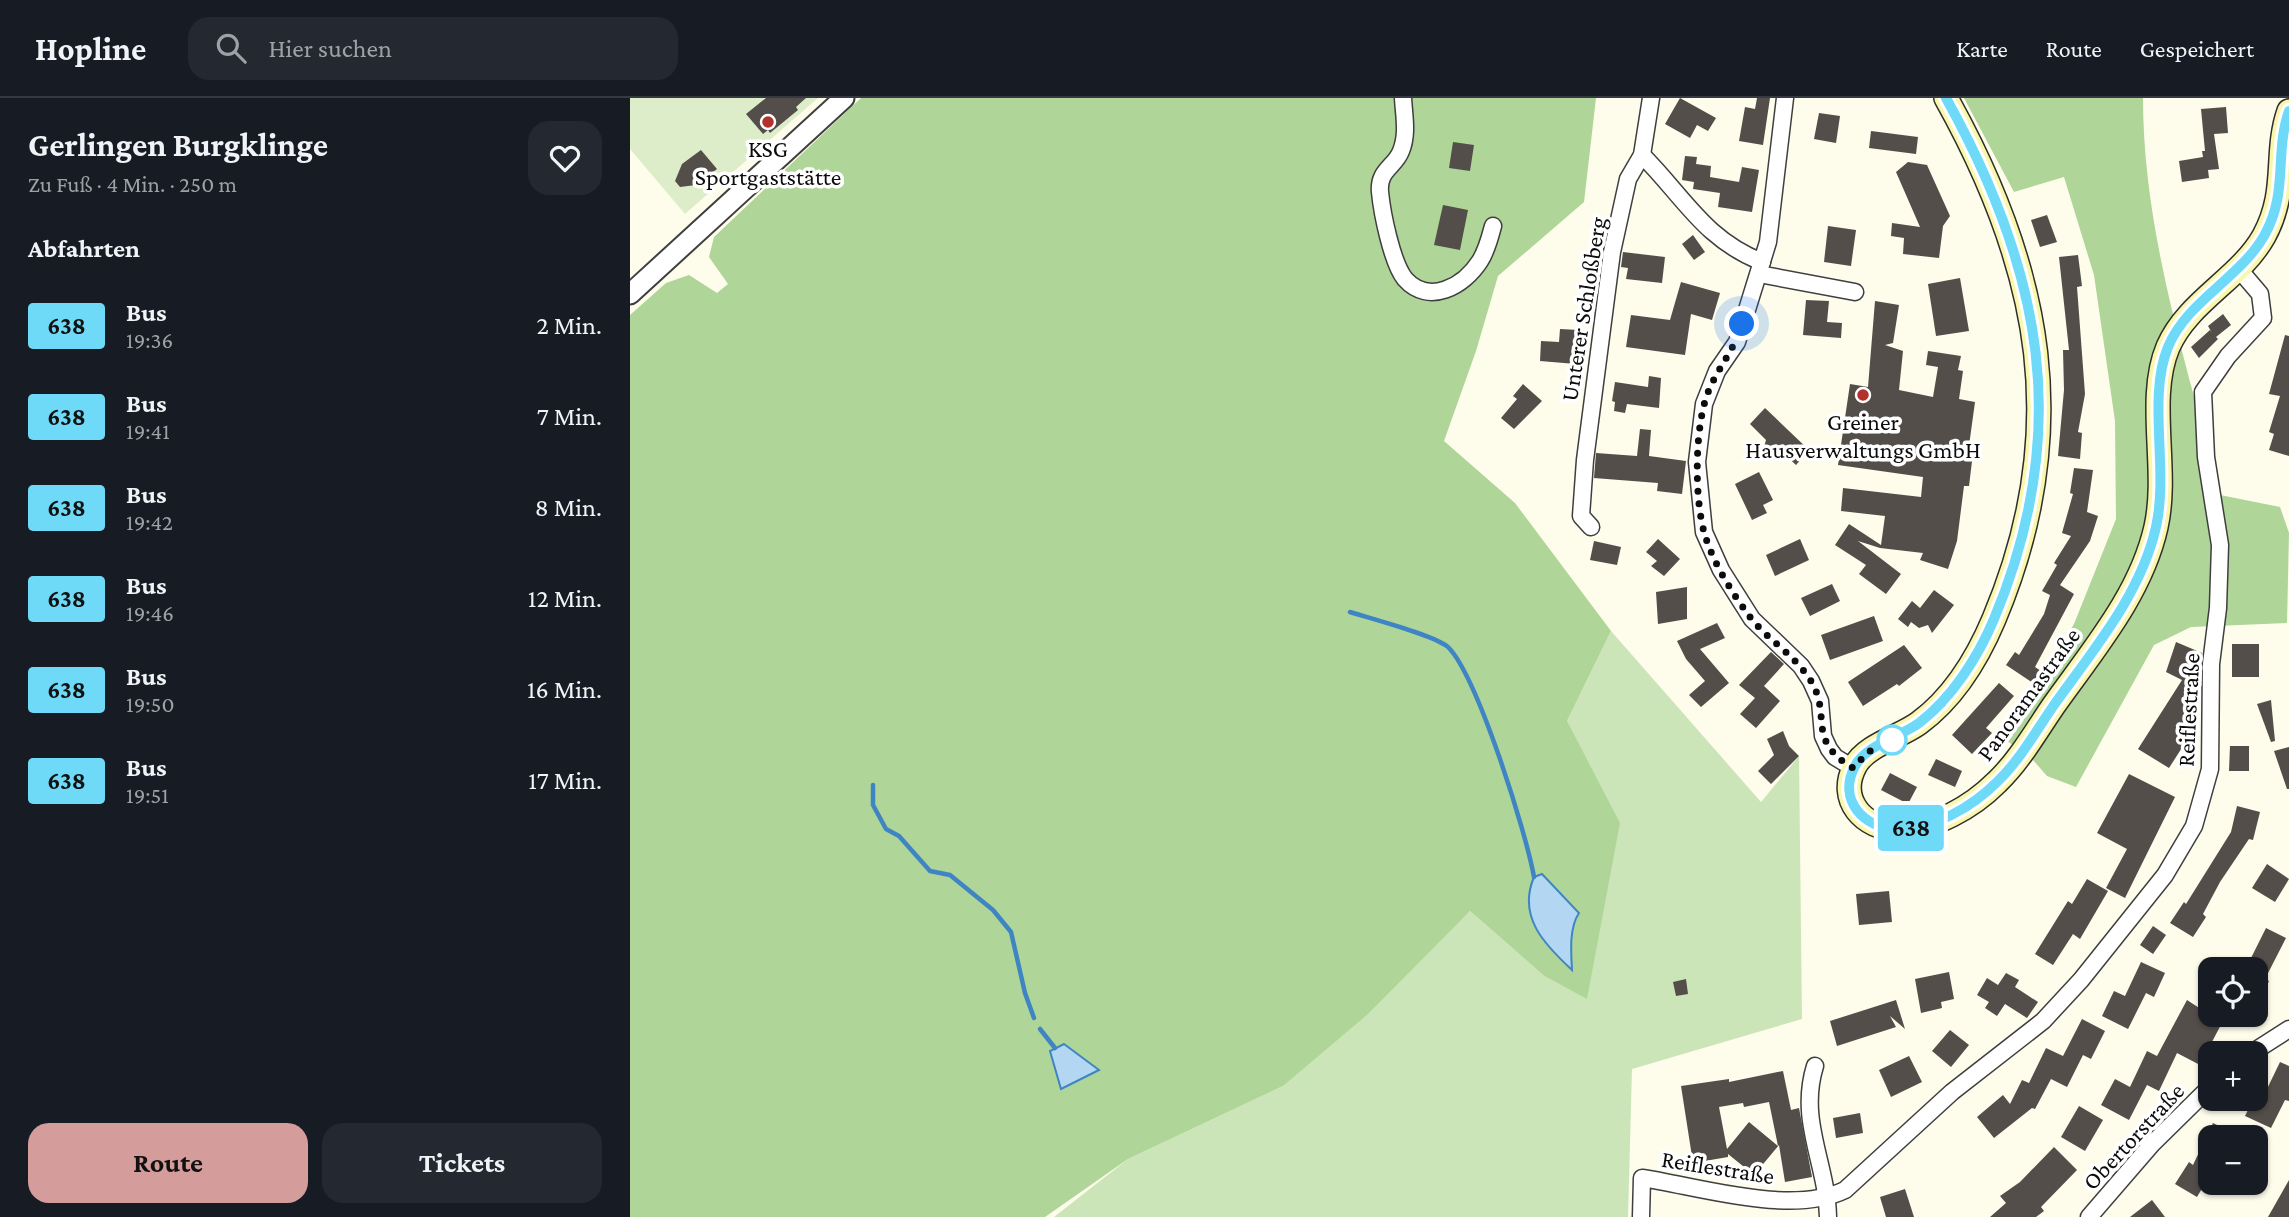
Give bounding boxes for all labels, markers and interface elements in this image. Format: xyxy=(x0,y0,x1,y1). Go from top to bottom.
search box xyxy=(188,17,678,80)
icon: search xyxy=(212,29,250,67)
text: Hopline xyxy=(35,30,146,67)
text: Hier suchen xyxy=(268,34,392,63)
text: Karte xyxy=(1956,35,2008,62)
text: Route xyxy=(2046,35,2102,62)
text: Gespeichert xyxy=(2140,35,2254,62)
marker: KSG Sportgaststätte xyxy=(760,114,776,130)
button: heart xyxy=(528,121,602,195)
text: Gerlingen Burgklinge xyxy=(28,126,328,163)
place label: KSG Sportgaststätte xyxy=(695,135,841,190)
text: Zu Fuß · 4 Min. · 250 m xyxy=(28,171,237,197)
street label: Unterer Schloßberg xyxy=(1555,214,1611,403)
text: Abfahrten xyxy=(28,234,140,263)
text: Bus xyxy=(126,298,167,327)
your location xyxy=(1724,306,1759,341)
text: 2 Min. xyxy=(536,311,602,340)
text: 638 xyxy=(47,312,86,339)
text: 19:36 xyxy=(126,327,173,353)
marker: Greiner Hausverwaltungs GmbH xyxy=(1855,387,1871,403)
text: Bus xyxy=(126,389,167,418)
text: 7 Min. xyxy=(537,402,602,431)
text: 638 xyxy=(47,403,86,430)
place label: Greiner Hausverwaltungs GmbH xyxy=(1745,408,1981,463)
text: 19:41 xyxy=(126,418,170,444)
text: Bus xyxy=(126,480,167,509)
text: 8 Min. xyxy=(535,493,602,522)
text: 638 xyxy=(47,494,86,521)
text: 19:42 xyxy=(126,509,173,535)
text: Bus xyxy=(126,571,167,600)
text: 12 Min. xyxy=(528,584,602,613)
text: 638 xyxy=(47,585,86,612)
text: 19:46 xyxy=(126,600,174,626)
street label: Panoramastraße xyxy=(1971,622,2085,766)
street label: Reiflestraße xyxy=(2172,652,2204,768)
text: Bus xyxy=(126,662,167,691)
text: 16 Min. xyxy=(527,675,602,704)
text: 638 xyxy=(47,676,86,703)
text: 19:50 xyxy=(126,691,174,717)
unlabelled marker xyxy=(1877,725,1907,755)
text: Bus xyxy=(126,753,167,782)
text: 17 Min. xyxy=(528,766,602,795)
text: 638 xyxy=(47,767,86,794)
text: 19:51 xyxy=(126,782,169,808)
line badge: 638 xyxy=(1871,805,1951,851)
text: 638 xyxy=(1892,814,1930,841)
map controls xyxy=(2198,957,2268,1195)
button: locate xyxy=(2198,957,2268,1027)
button: + xyxy=(2198,1041,2268,1111)
street label: Obertorstraße xyxy=(2077,1077,2189,1195)
button: Route xyxy=(28,1123,308,1203)
button: Tickets xyxy=(322,1123,602,1203)
button: − xyxy=(2198,1125,2268,1195)
street label: Reiflestraße xyxy=(1660,1145,1776,1189)

